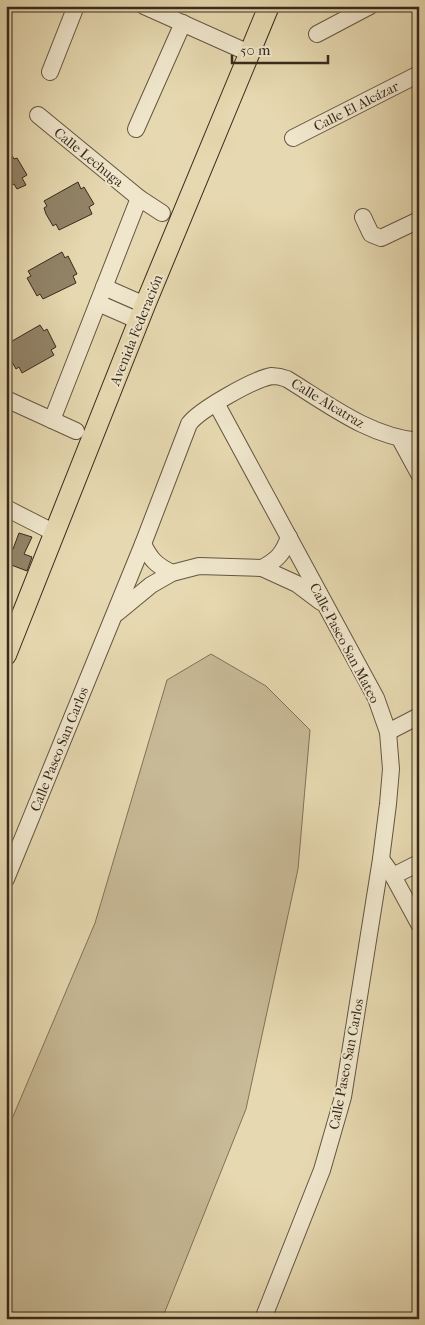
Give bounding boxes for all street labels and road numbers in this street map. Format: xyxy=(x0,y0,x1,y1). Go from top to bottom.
street label: Calle El Alcázar xyxy=(311,78,402,135)
street label: Calle Lechuga xyxy=(50,124,127,191)
street label: Avenida Federación xyxy=(106,272,167,389)
street label: Calle Alcatraz xyxy=(288,375,368,432)
street label: Calle Paseo San Mateo xyxy=(306,580,383,706)
street label: Calle Paseo San Carlos xyxy=(27,684,92,814)
street label: Calle Paseo San Carlos xyxy=(325,997,368,1131)

